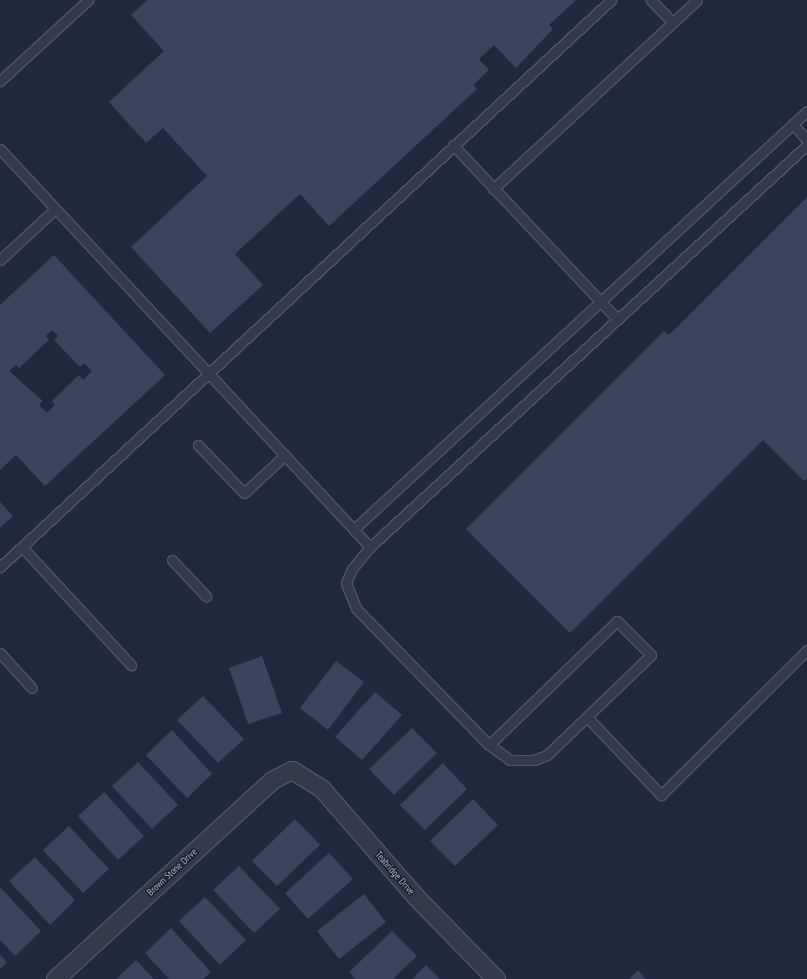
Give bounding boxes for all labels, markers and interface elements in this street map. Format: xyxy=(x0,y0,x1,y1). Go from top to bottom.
street label: Brown Stone Drive xyxy=(144,846,200,898)
street label: Teabridge Drive xyxy=(373,849,417,897)

